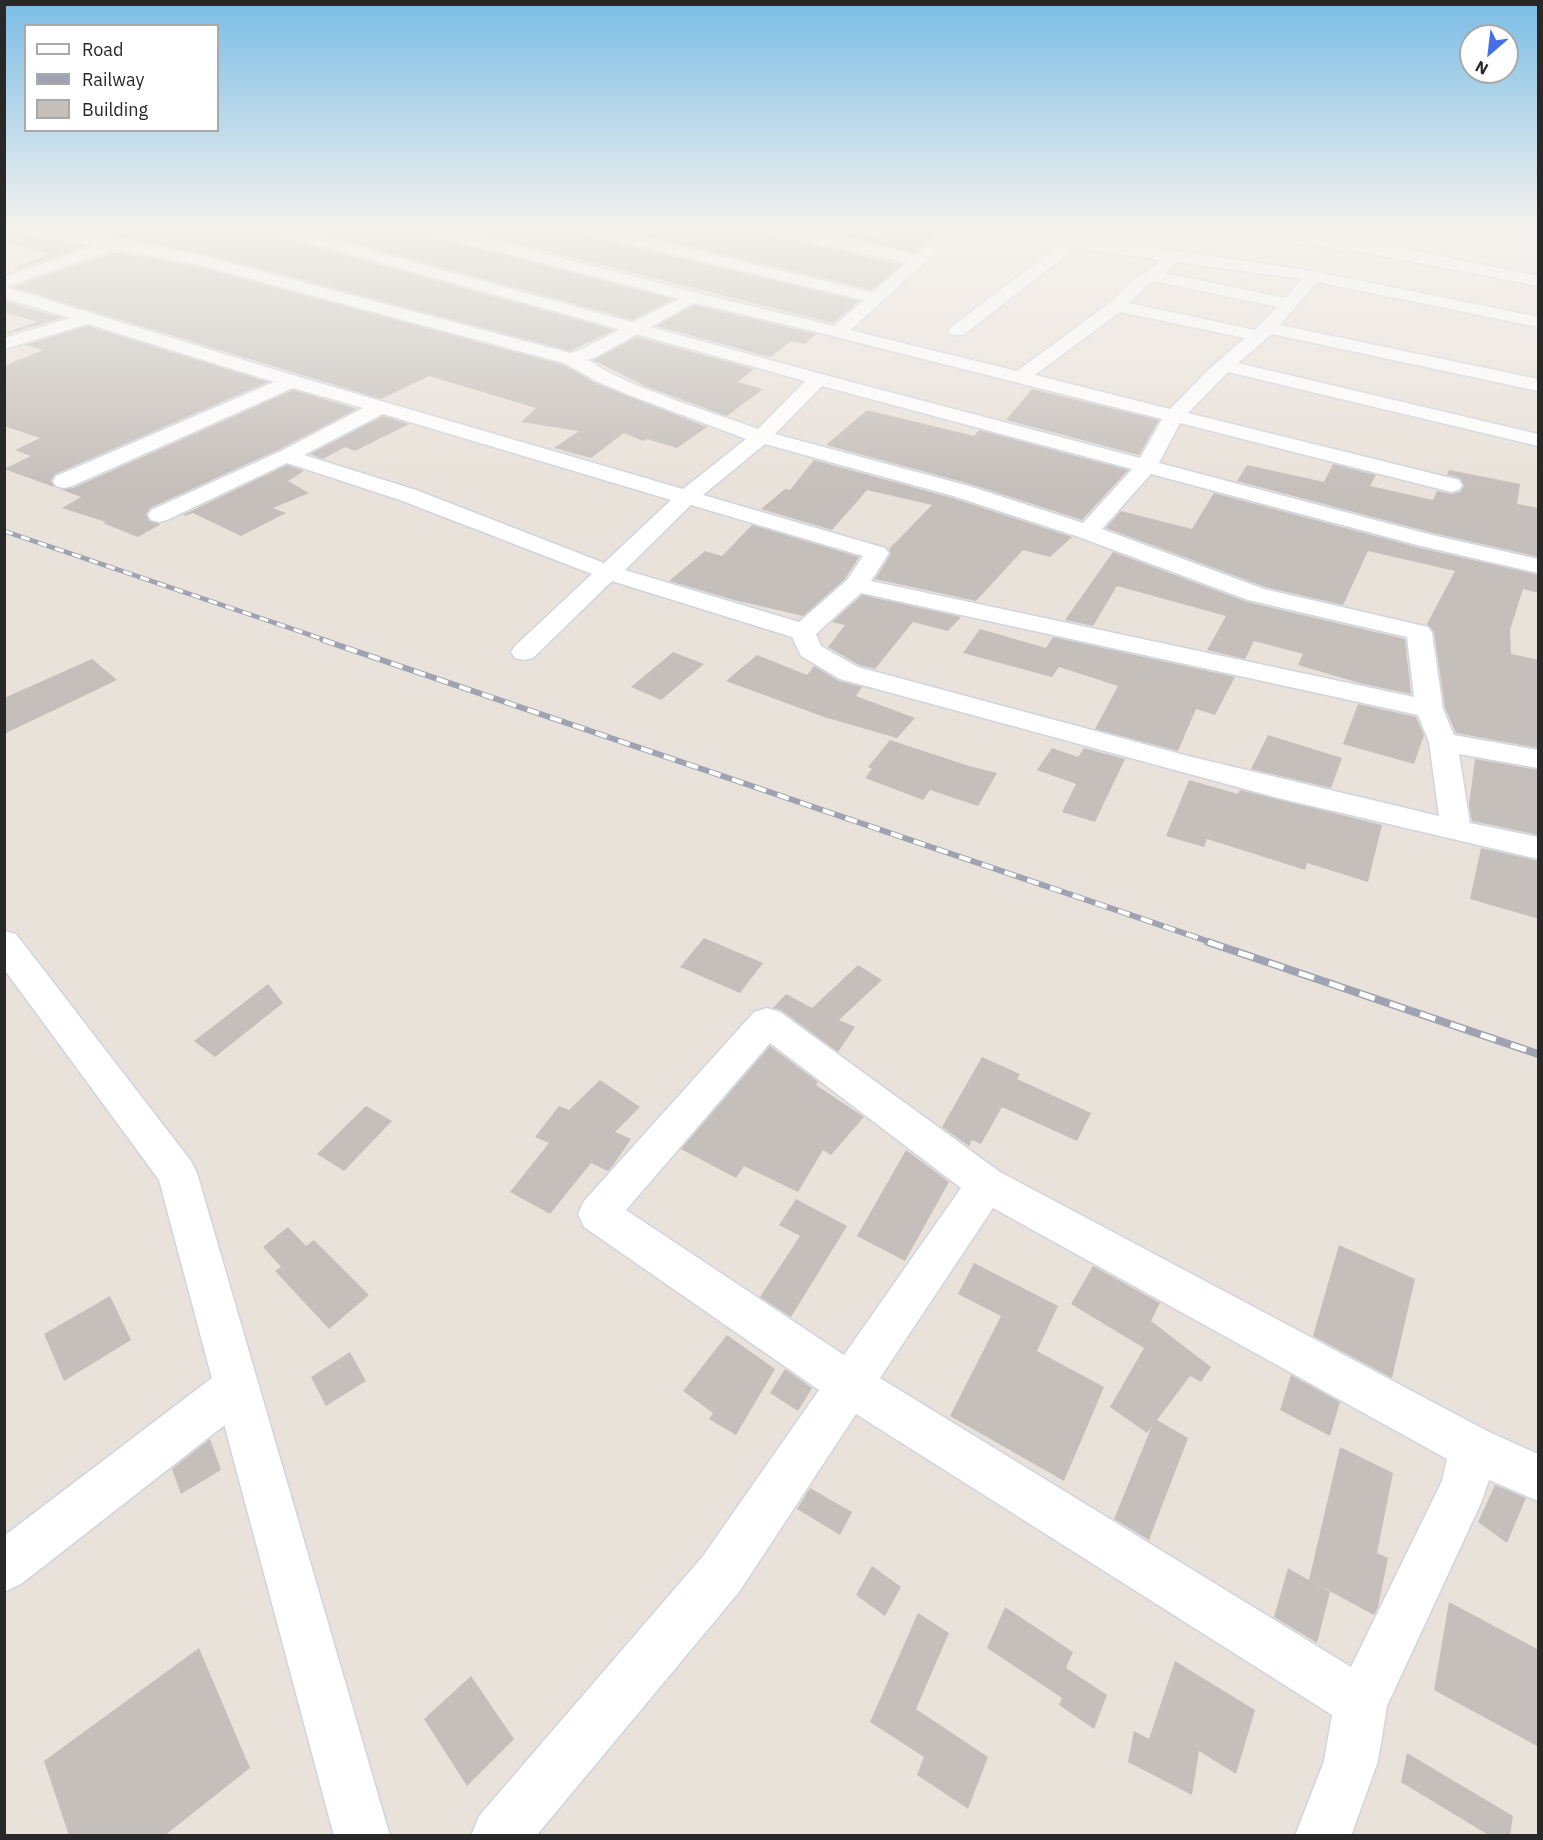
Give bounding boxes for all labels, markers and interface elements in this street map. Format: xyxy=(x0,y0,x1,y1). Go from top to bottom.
legend xyxy=(24,24,219,132)
north arrow xyxy=(1459,24,1519,84)
text: Road xyxy=(82,38,123,61)
text: N xyxy=(1472,57,1491,80)
text: Railway xyxy=(82,68,144,91)
text: Building xyxy=(82,98,148,121)

